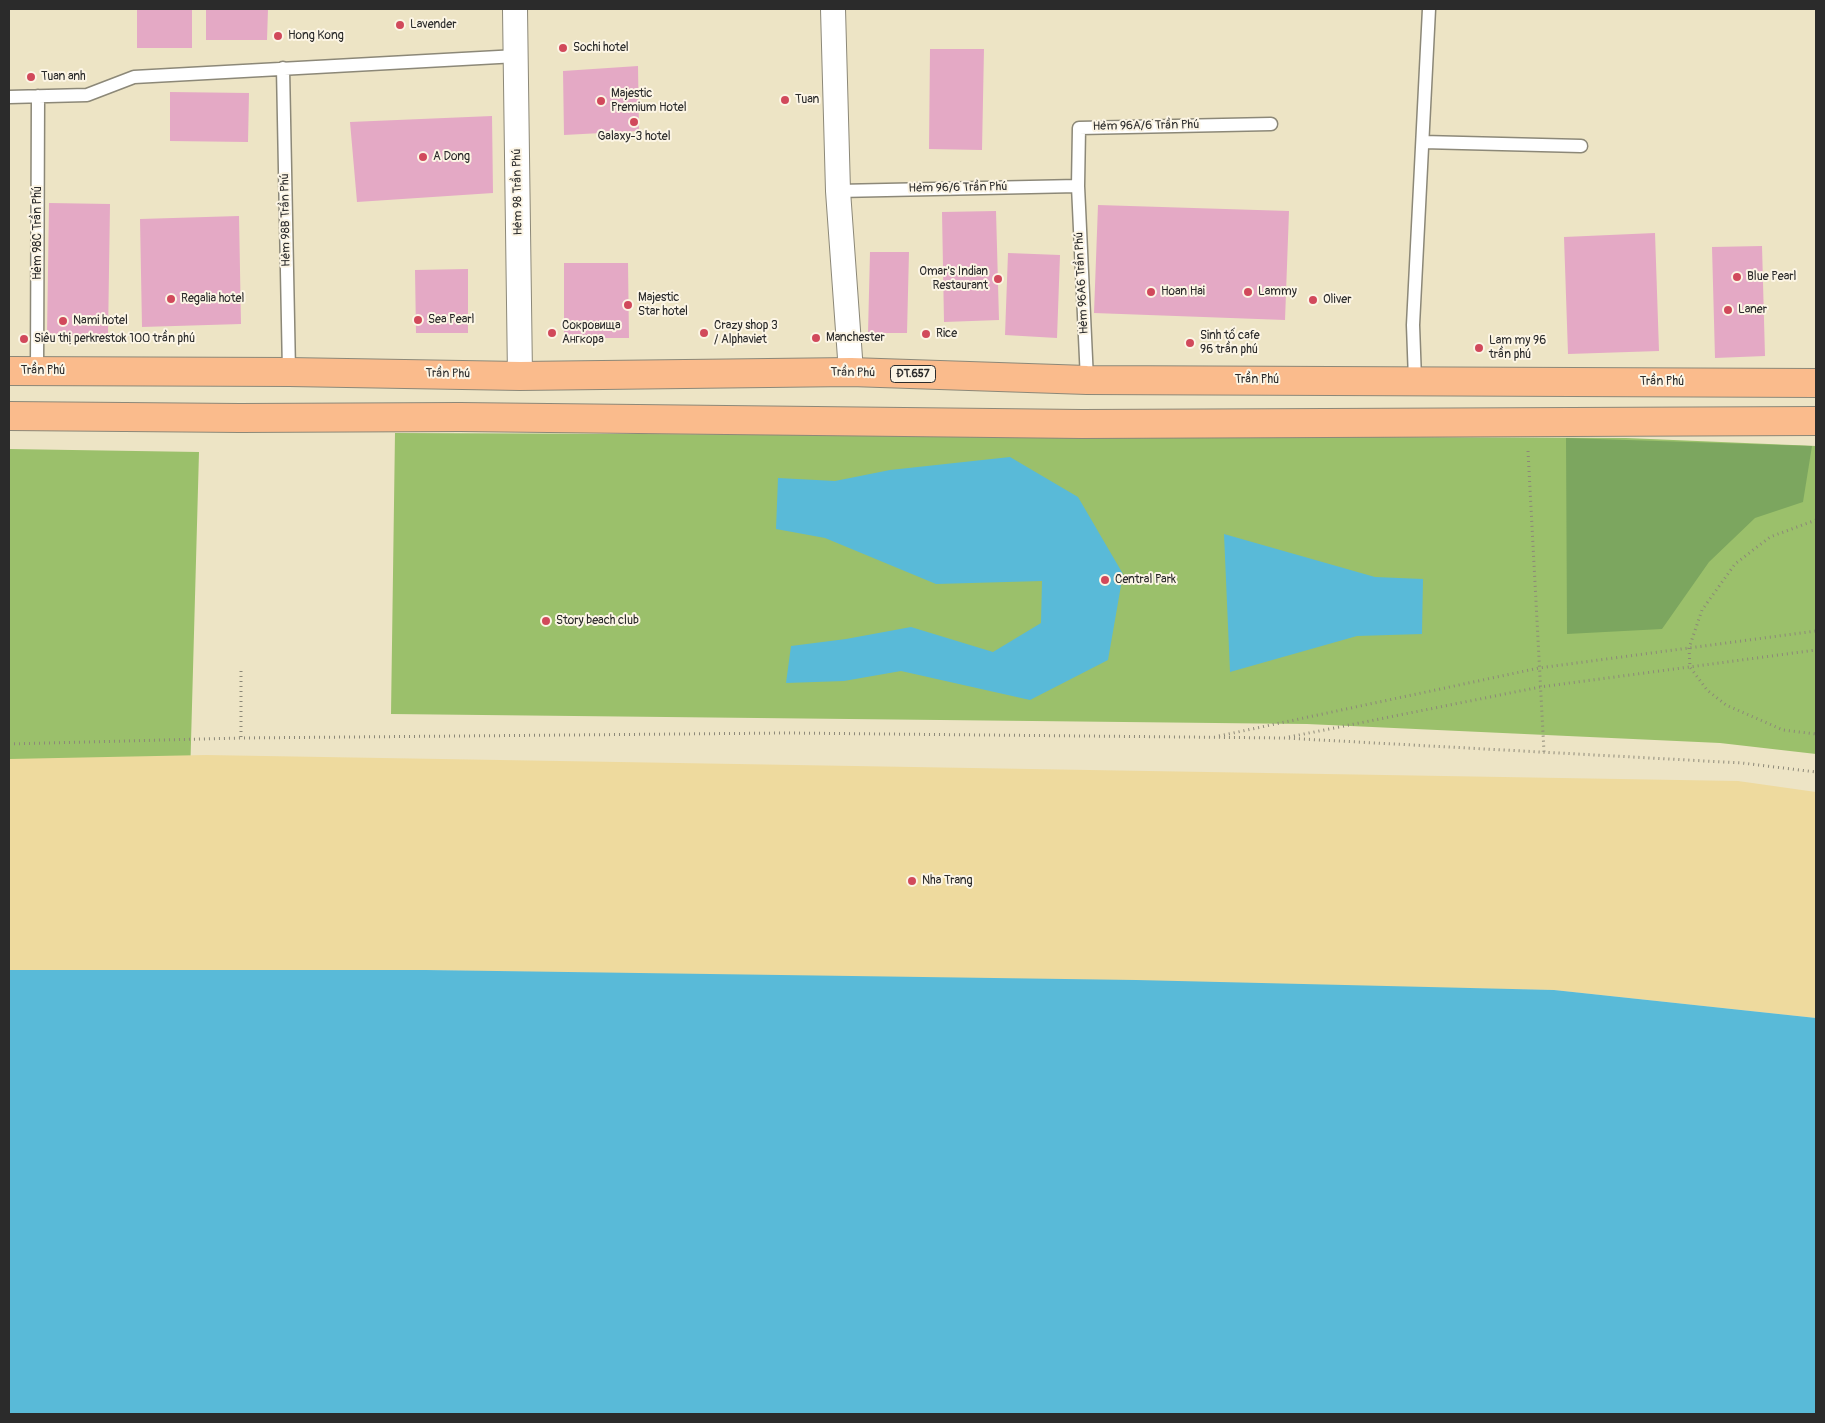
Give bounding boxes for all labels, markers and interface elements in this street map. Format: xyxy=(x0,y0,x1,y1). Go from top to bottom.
place label: Lavender xyxy=(410,18,456,32)
marker: Lavender xyxy=(394,19,406,31)
place label: Hong Kong xyxy=(288,29,344,43)
marker: Hong Kong xyxy=(272,30,284,42)
place label: Sochi hotel xyxy=(573,41,629,55)
marker: Sochi hotel xyxy=(557,42,569,54)
place label: Tuan anh xyxy=(41,70,86,84)
marker: Tuan anh xyxy=(25,71,37,83)
place label: Majestic Premium Hotel xyxy=(611,87,687,115)
place label: Tuan xyxy=(795,93,819,107)
marker: Tuan xyxy=(779,94,791,106)
marker: Majestic Premium Hotel xyxy=(595,95,607,107)
marker: Galaxy-3 hotel xyxy=(628,116,640,128)
street label: Hẻm 96A/6 Trần Phú xyxy=(1093,118,1199,134)
place label: Galaxy-3 hotel xyxy=(597,130,671,144)
street label: Hẻm 98 Trần Phú xyxy=(510,149,526,235)
place label: A Dong xyxy=(433,150,470,164)
marker: A Dong xyxy=(417,151,429,163)
street label: Hẻm 98B Trần Phú xyxy=(278,173,294,267)
street label: Hẻm 96/6 Trần Phú xyxy=(908,180,1008,196)
street label: Hẻm 98C Trần Phú xyxy=(31,186,45,280)
street label: Hẻm 96A6 Trần Phú xyxy=(1072,231,1092,335)
place label: Omar's Indian Restaurant xyxy=(919,265,988,293)
place label: Blue Pearl xyxy=(1747,270,1796,284)
marker: Blue Pearl xyxy=(1731,271,1743,283)
marker: Omar's Indian Restaurant xyxy=(992,273,1004,285)
place label: Hoan Hai xyxy=(1161,285,1205,299)
place label: Lammy xyxy=(1258,285,1297,299)
marker: Hoan Hai xyxy=(1145,286,1157,298)
marker: Lammy xyxy=(1242,286,1254,298)
place label: Majestic Star hotel xyxy=(638,291,688,319)
place label: Regalia hotel xyxy=(181,292,244,306)
marker: Regalia hotel xyxy=(165,293,177,305)
place label: Oliver xyxy=(1323,293,1352,307)
marker: Oliver xyxy=(1307,294,1319,306)
marker: Majestic Star hotel xyxy=(622,299,634,311)
place label: Laner xyxy=(1738,303,1767,317)
marker: Laner xyxy=(1722,304,1734,316)
place label: Sea Pearl xyxy=(428,313,474,327)
place label: Nami hotel xyxy=(73,314,128,328)
marker: Sea Pearl xyxy=(412,314,424,326)
marker: Nami hotel xyxy=(57,315,69,327)
place label: Сокровища Ангкора xyxy=(562,319,621,347)
place label: Crazy shop 3 / Alphaviet xyxy=(714,319,778,347)
marker: Сокровища Ангкора xyxy=(546,327,558,339)
marker: Crazy shop 3 / Alphaviet xyxy=(698,327,710,339)
place label: Rice xyxy=(936,327,957,341)
marker: Rice xyxy=(920,328,932,340)
place label: Sinh tố cafe 96 trần phú xyxy=(1200,329,1260,357)
place label: Manchester xyxy=(826,331,885,345)
place label: Siêu thị perkrestok 100 trần phú xyxy=(34,332,195,346)
marker: Manchester xyxy=(810,332,822,344)
marker: Siêu thị perkrestok 100 trần phú xyxy=(18,333,30,345)
place label: Lam my 96 trần phú xyxy=(1489,334,1546,362)
marker: Sinh tố cafe 96 trần phú xyxy=(1184,337,1196,349)
marker: Lam my 96 trần phú xyxy=(1473,342,1485,354)
street label: Trần Phú xyxy=(21,364,65,378)
street label: Trần Phú xyxy=(831,365,875,381)
street label: Trần Phú xyxy=(426,366,470,382)
road number: ĐT.657 xyxy=(890,366,936,382)
street label: Trần Phú xyxy=(1235,373,1279,387)
street label: Trần Phú xyxy=(1640,375,1684,389)
place label: Central Park xyxy=(1115,573,1176,587)
marker: Central Park xyxy=(1099,574,1111,586)
place label: Story beach club xyxy=(556,614,639,628)
marker: Story beach club xyxy=(540,615,552,627)
place label: Nha Trang xyxy=(922,874,973,888)
marker: Nha Trang xyxy=(906,875,918,887)

